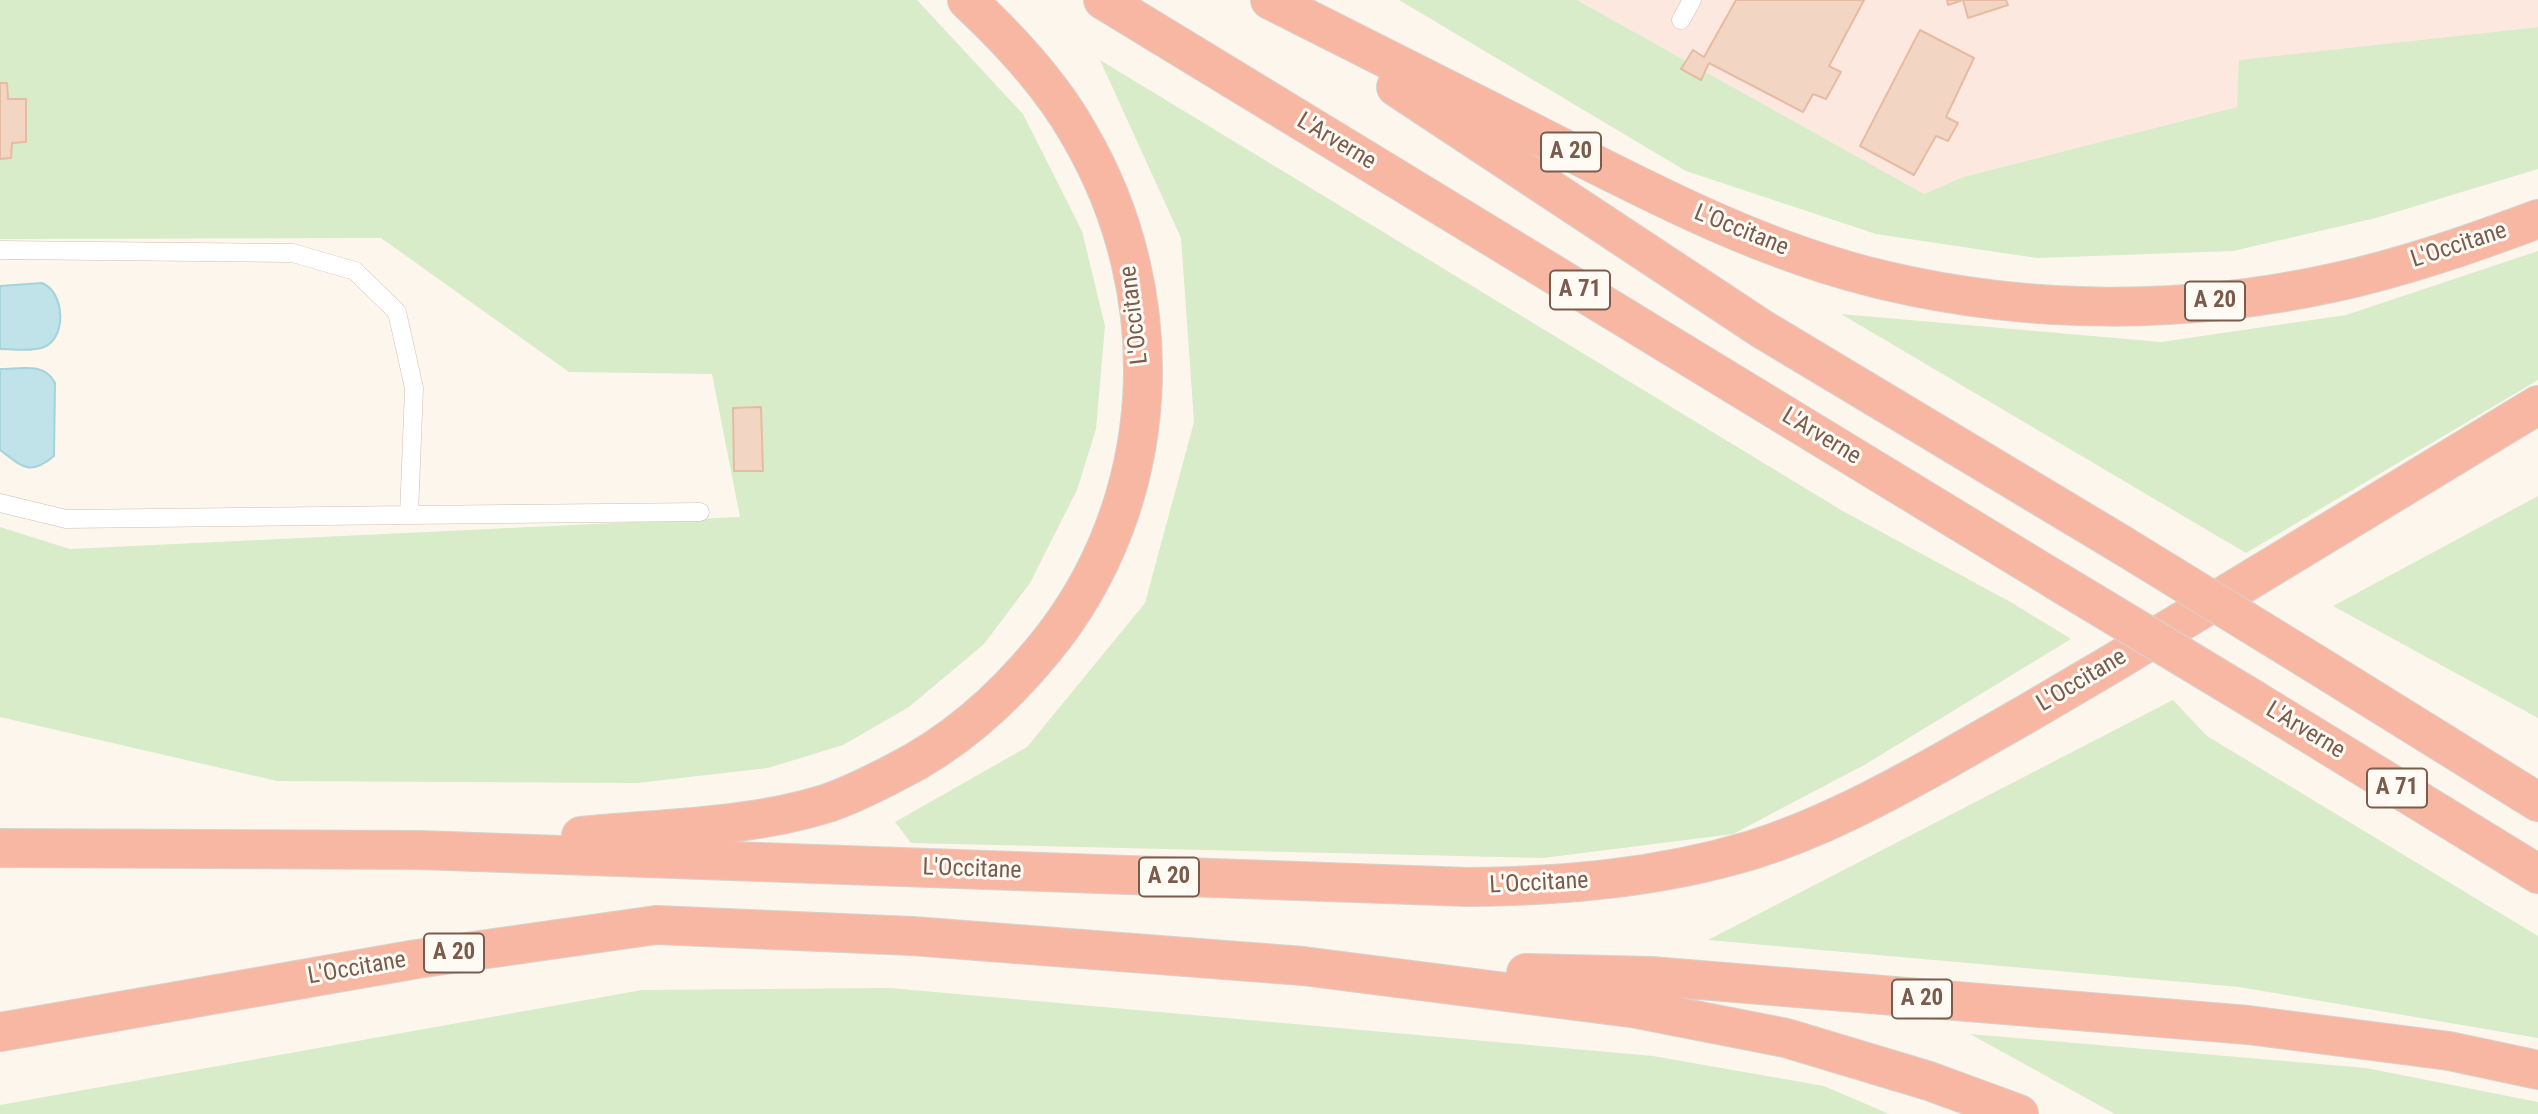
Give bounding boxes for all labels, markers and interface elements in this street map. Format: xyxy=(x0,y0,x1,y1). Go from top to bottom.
street label: L'Arverne xyxy=(1291,107,1381,177)
road number: A 20 xyxy=(1541,132,1601,172)
street label: L'Occitane xyxy=(1690,199,1792,263)
street label: L'Occitane xyxy=(2407,217,2511,275)
street label: L'Occitane xyxy=(1115,264,1155,366)
road number: A 71 xyxy=(1550,270,1610,310)
road number: A 20 xyxy=(2185,282,2245,320)
street label: L'Arverne xyxy=(1776,402,1866,472)
street label: L'Occitane xyxy=(2032,643,2132,719)
street label: L'Arverne xyxy=(2260,696,2350,766)
road number: A 71 xyxy=(2367,768,2427,808)
street label: L'Occitane xyxy=(922,854,1022,886)
road number: A 20 xyxy=(1139,858,1199,897)
street label: L'Occitane xyxy=(1489,867,1589,901)
road number: A 20 xyxy=(424,934,484,972)
street label: L'Occitane xyxy=(306,946,408,992)
road number: A 20 xyxy=(1892,980,1952,1018)

